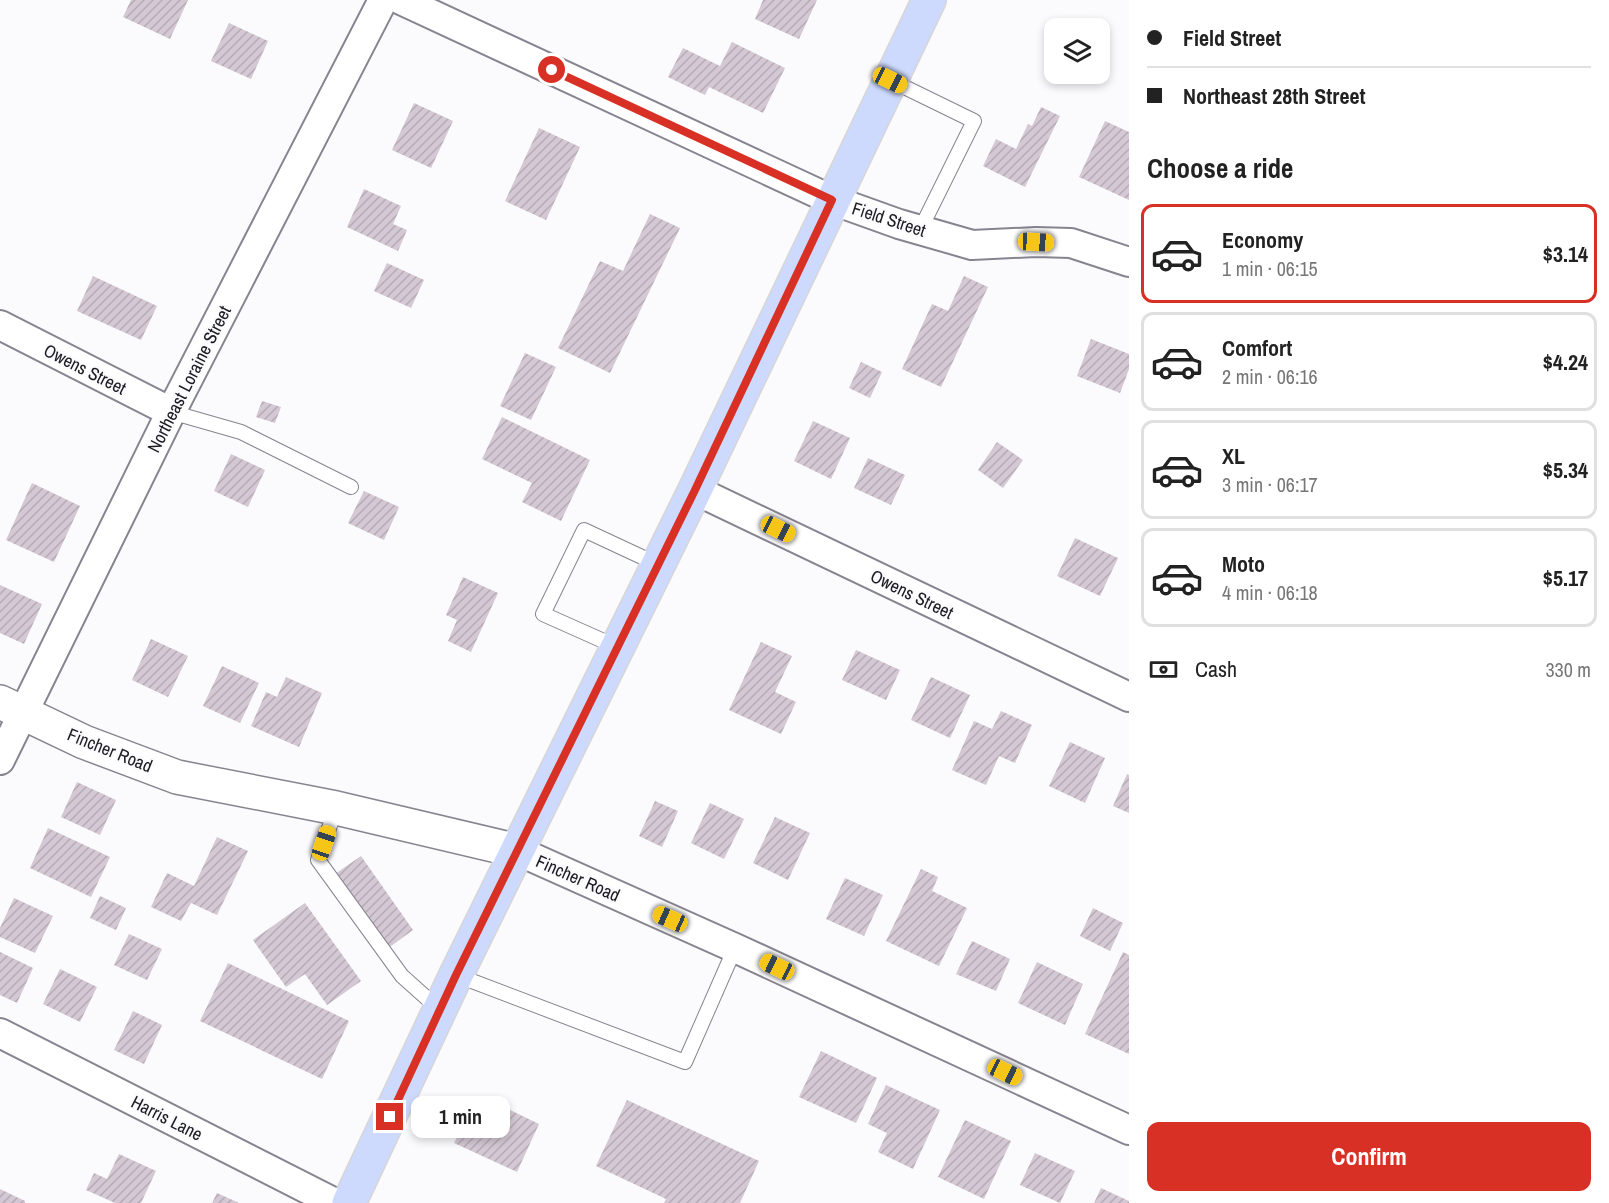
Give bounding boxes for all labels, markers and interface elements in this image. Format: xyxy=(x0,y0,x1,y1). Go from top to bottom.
map controls xyxy=(1044,18,1110,84)
button: layers xyxy=(1044,18,1110,84)
text: Field Street xyxy=(1183,23,1281,53)
route start xyxy=(538,56,565,83)
car xyxy=(870,64,910,96)
text: Northeast 28th Street xyxy=(1183,81,1365,111)
text: Choose a ride xyxy=(1147,150,1293,186)
street label: Field Street xyxy=(849,195,929,243)
text: Economy xyxy=(1222,225,1303,255)
icon: car xyxy=(1150,227,1204,281)
car xyxy=(1018,232,1054,252)
text: $3.14 xyxy=(1543,239,1588,269)
text: 1 min · 06:15 xyxy=(1222,255,1318,282)
street label: Northeast Loraine Street xyxy=(141,301,237,457)
text: Comfort xyxy=(1222,333,1292,363)
icon: car xyxy=(1150,335,1204,389)
street label: Owens Street xyxy=(39,338,131,400)
text: $4.24 xyxy=(1543,347,1588,377)
text: 2 min · 06:16 xyxy=(1222,363,1318,390)
text: XL xyxy=(1222,441,1245,471)
icon: car xyxy=(1150,443,1204,497)
text: $5.34 xyxy=(1543,455,1588,485)
text: 3 min · 06:17 xyxy=(1222,471,1318,498)
car xyxy=(758,513,798,545)
text: Moto xyxy=(1222,549,1265,579)
icon: car xyxy=(1150,551,1204,605)
street label: Owens Street xyxy=(866,563,958,625)
text: $5.17 xyxy=(1543,563,1588,593)
text: 4 min · 06:18 xyxy=(1222,579,1318,606)
icon: cash xyxy=(1147,653,1180,686)
text: Cash xyxy=(1195,654,1237,684)
text: 330 m xyxy=(1545,656,1591,683)
street label: Fincher Road xyxy=(64,722,156,778)
car xyxy=(310,823,338,863)
street label: Fincher Road xyxy=(532,848,624,908)
car xyxy=(650,903,690,935)
car xyxy=(757,951,797,983)
car xyxy=(985,1056,1025,1088)
street label: Harris Lane xyxy=(127,1089,207,1147)
callout: 1 min xyxy=(411,1096,510,1138)
route end xyxy=(376,1103,403,1130)
text: 1 min xyxy=(439,1103,482,1130)
button: Confirm xyxy=(1147,1122,1591,1191)

